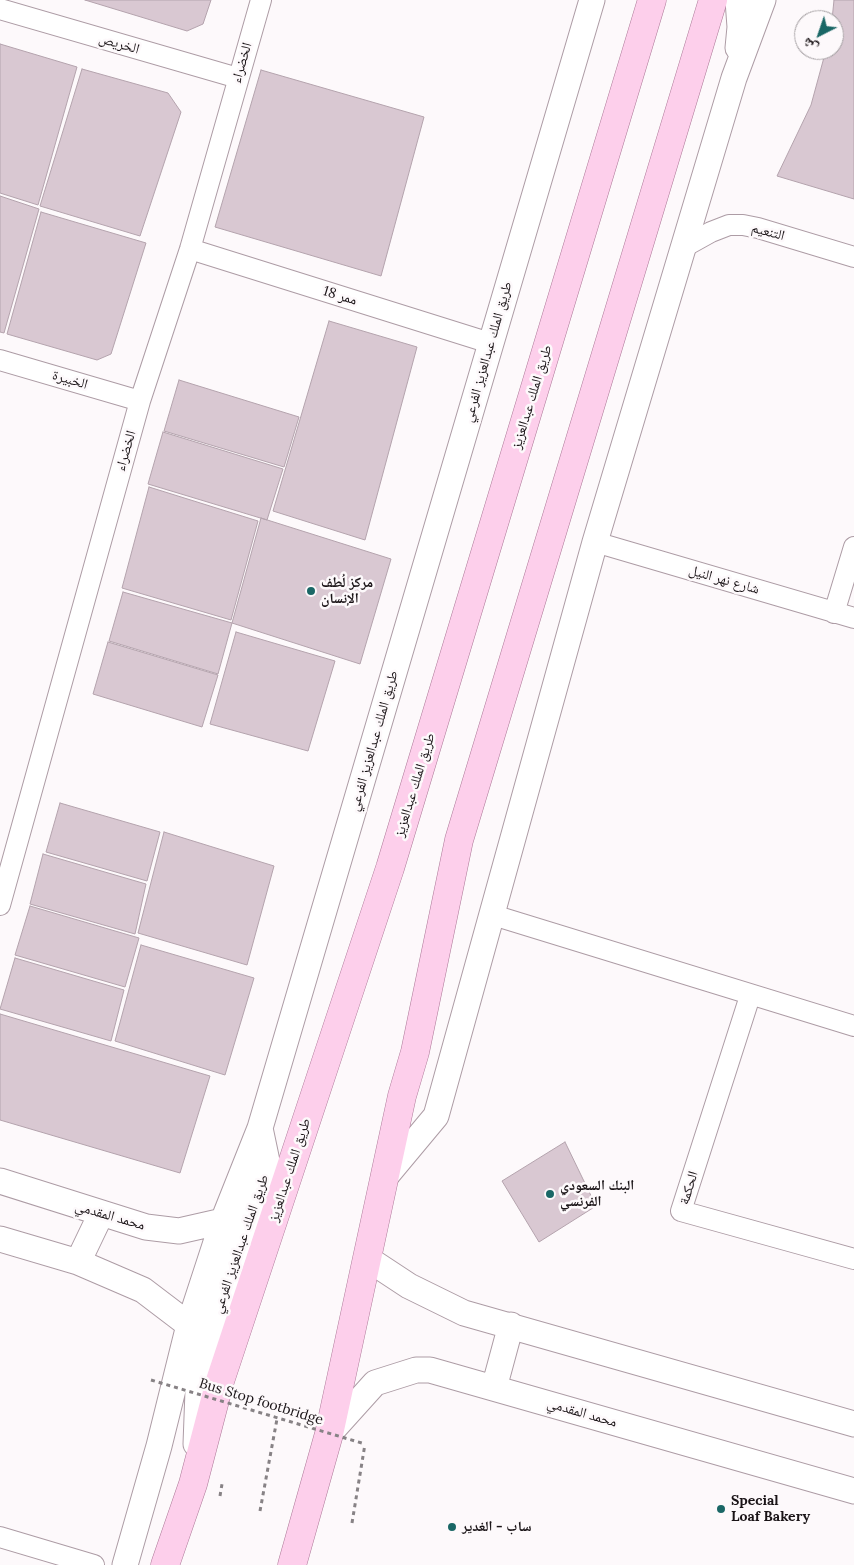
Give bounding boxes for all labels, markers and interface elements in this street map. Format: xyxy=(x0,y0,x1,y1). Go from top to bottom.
north arrow xyxy=(794,10,844,60)
street label: الخريص xyxy=(97,30,141,58)
text: ش xyxy=(798,34,821,57)
street label: الخضراء xyxy=(228,41,256,85)
street label: التنعيم xyxy=(750,220,786,244)
street label: طريق الملك عبدالعزيز الفرعي xyxy=(460,280,516,424)
street label: ممر 18 xyxy=(321,283,359,309)
street label: طريق الملك عبدالعزيز xyxy=(508,343,556,451)
street label: الخبيرة xyxy=(50,367,90,393)
street label: الخضراء xyxy=(112,429,140,473)
street label: شارع نهر النيل xyxy=(687,562,761,598)
place label: مركز لُطف الإنسان xyxy=(321,575,373,608)
marker: مركز لُطف الإنسان xyxy=(305,585,317,597)
street label: طريق الملك عبدالعزيز الفرعي xyxy=(346,669,402,813)
street label: طريق الملك عبدالعزيز xyxy=(391,731,439,839)
street label: طريق الملك عبدالعزيز xyxy=(265,1116,315,1224)
street label: الحكمة xyxy=(676,1169,702,1207)
street label: طريق الملك عبدالعزيز الفرعي xyxy=(209,1172,273,1316)
place label: البنك السعودي الفرنسي xyxy=(560,1178,634,1210)
marker: البنك السعودي الفرنسي xyxy=(544,1188,556,1200)
street label: محمد المقدمي xyxy=(73,1198,147,1234)
street label: Bus Stop footbridge xyxy=(197,1375,325,1429)
street label: محمد المقدمي xyxy=(545,1395,619,1431)
place label: Special Loaf Bakery xyxy=(731,1493,810,1525)
marker: Special Loaf Bakery xyxy=(715,1503,727,1515)
place label: ساب - الغدير xyxy=(462,1519,531,1535)
marker: ساب - الغدير xyxy=(446,1521,458,1533)

